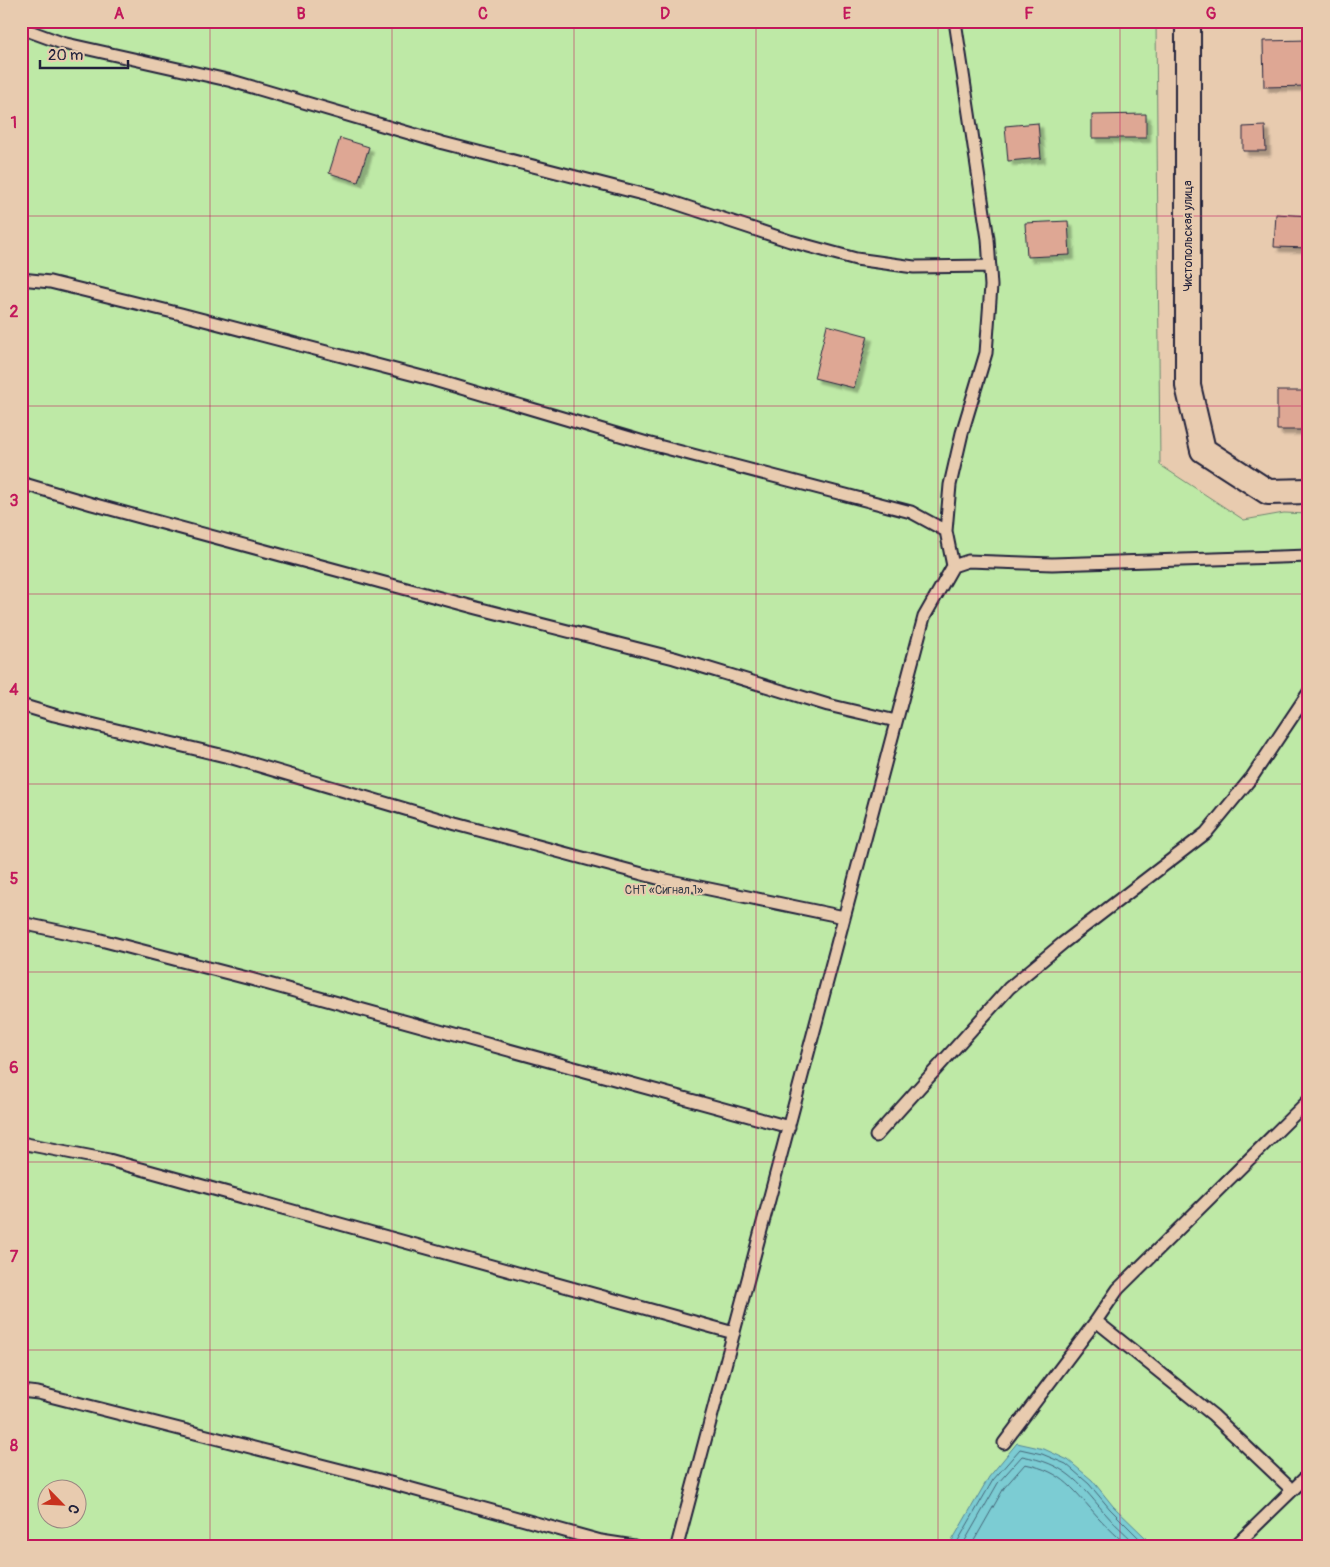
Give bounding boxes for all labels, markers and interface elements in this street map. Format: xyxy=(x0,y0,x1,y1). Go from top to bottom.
text: A xyxy=(114,4,125,24)
text: B xyxy=(296,4,306,24)
text: C xyxy=(478,4,488,24)
text: D xyxy=(660,4,670,24)
text: E xyxy=(843,4,852,24)
text: F xyxy=(1024,4,1034,24)
text: G xyxy=(1206,4,1217,24)
scale bar xyxy=(40,38,128,70)
text: 20 m xyxy=(48,46,83,65)
text: 1 xyxy=(11,113,17,133)
street label: Чистопольская улица xyxy=(1181,180,1196,292)
text: 2 xyxy=(10,302,19,322)
text: 3 xyxy=(10,491,19,511)
text: 4 xyxy=(9,680,19,700)
text: 5 xyxy=(10,869,19,889)
park label: СНТ «Сигнал 1» xyxy=(625,883,703,898)
text: 6 xyxy=(9,1058,19,1078)
text: 7 xyxy=(10,1247,19,1267)
text: 8 xyxy=(10,1436,18,1456)
north arrow xyxy=(38,1480,88,1530)
text: С xyxy=(64,1502,83,1517)

